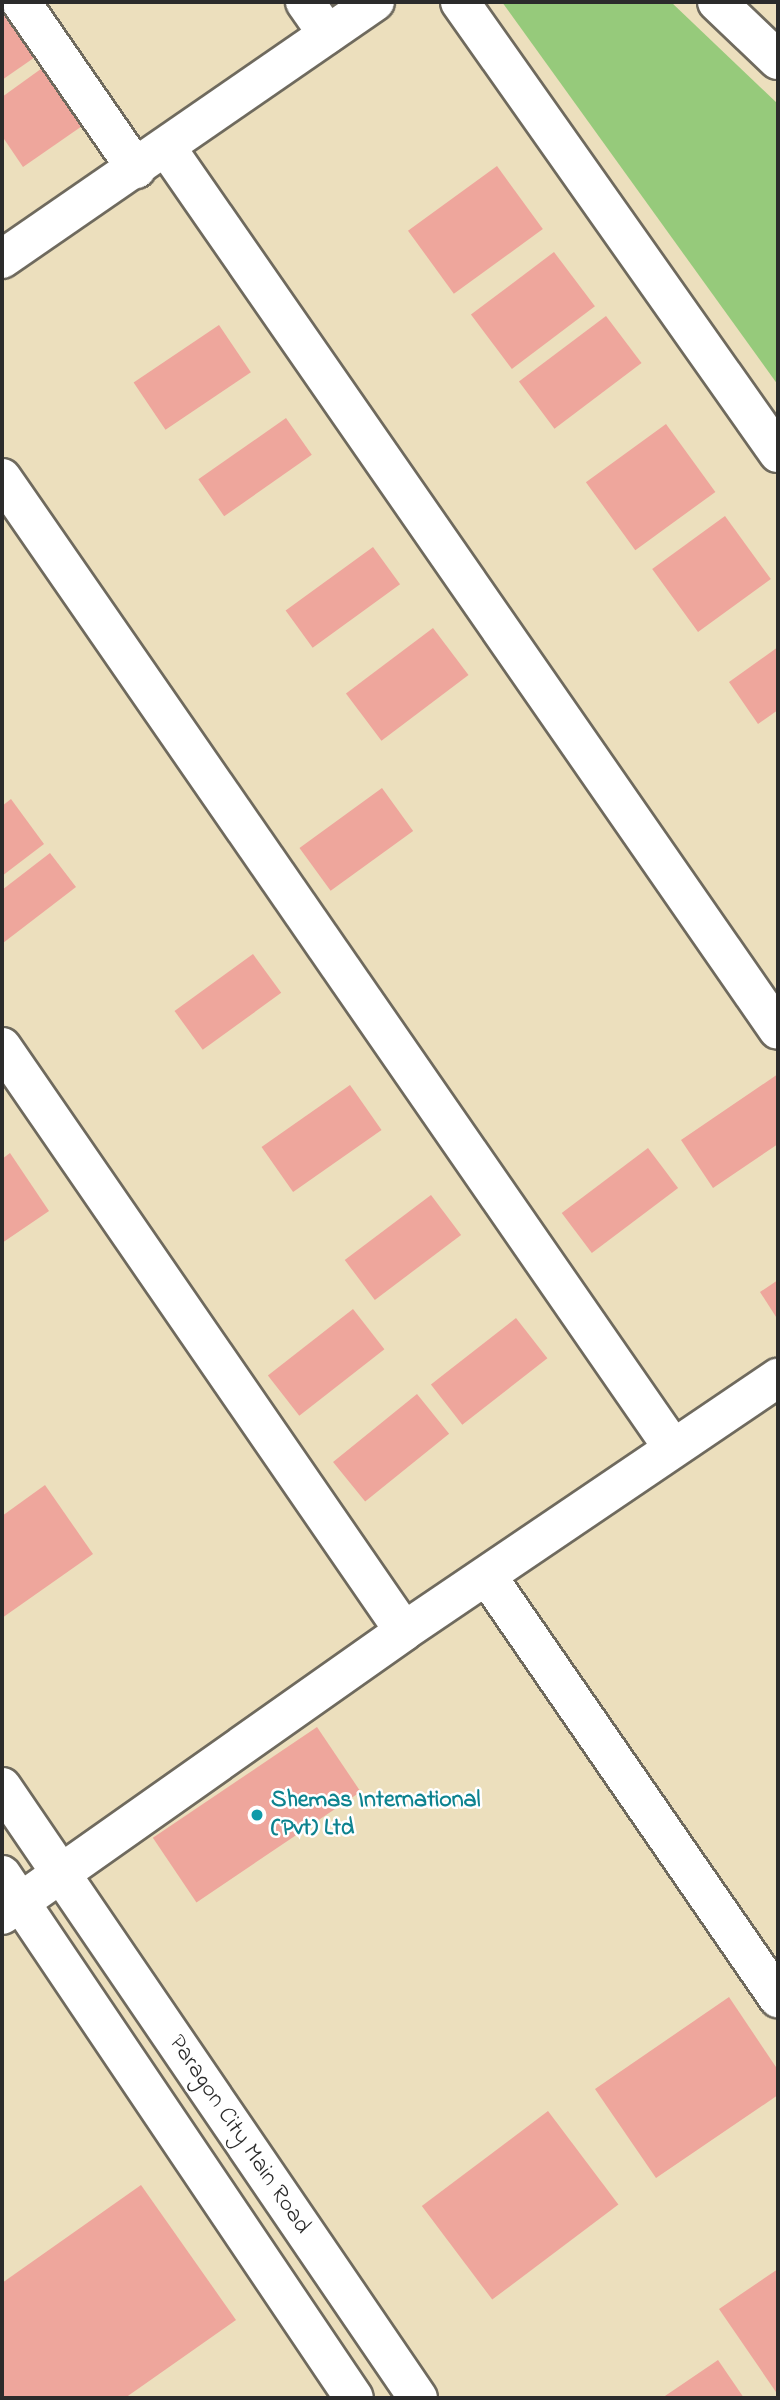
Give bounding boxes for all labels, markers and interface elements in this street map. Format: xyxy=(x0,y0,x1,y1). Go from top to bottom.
place label: Shemas International (Pvt) Ltd xyxy=(271,1787,481,1843)
marker: Shemas International (Pvt) Ltd xyxy=(249,1807,265,1823)
street label: Paragon City Main Road xyxy=(162,2030,316,2240)

